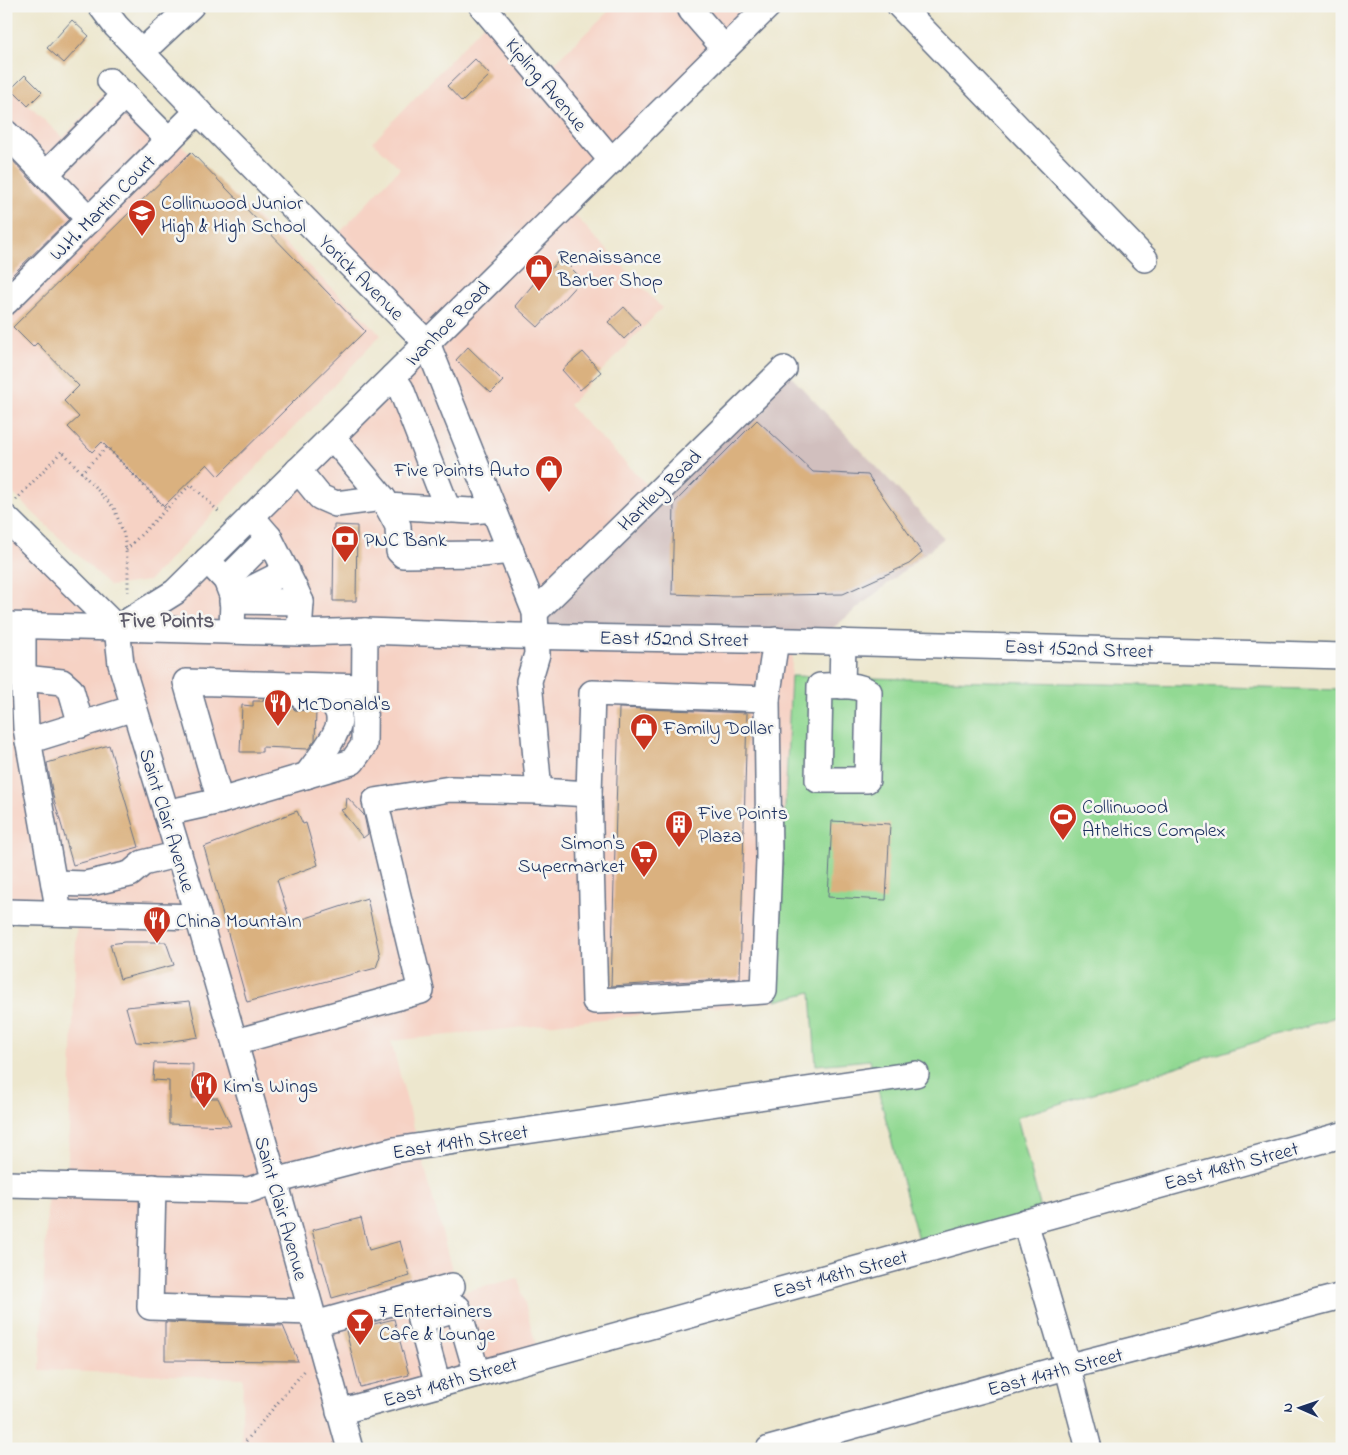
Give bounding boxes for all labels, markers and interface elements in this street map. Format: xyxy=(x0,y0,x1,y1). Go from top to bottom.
street label: Kipling Avenue xyxy=(497,33,593,139)
street label: W.H. Martin Court xyxy=(44,149,164,269)
place label: Collinwood Junior High & High School xyxy=(161,190,306,243)
school or university icon: Collinwood Junior High & High School xyxy=(127,198,157,237)
street label: Yorick Avenue xyxy=(311,229,410,328)
place label: Renaissance Barber Shop xyxy=(557,244,663,296)
shop icon: Renaissance Barber Shop xyxy=(524,253,554,292)
street label: Ivanhoe Road xyxy=(399,275,498,374)
street label: Hartley Road xyxy=(612,444,709,539)
shop icon: Five Points Auto xyxy=(534,454,564,493)
place label: Five Points Auto xyxy=(393,457,530,486)
bank icon: PNC Bank xyxy=(330,524,360,563)
place label: PNC Bank xyxy=(364,527,447,556)
district label: Five Points xyxy=(119,607,215,637)
street label: East 152nd Street xyxy=(599,625,749,656)
street label: East 152nd Street xyxy=(1004,633,1154,668)
restaurant icon: McDonald's xyxy=(263,688,293,727)
place label: McDonald's xyxy=(297,691,391,720)
shop icon: Family Dollar xyxy=(629,712,659,751)
place label: Family Dollar xyxy=(662,715,774,744)
street label: Saint Clair Avenue xyxy=(130,745,201,896)
place label: Collinwood Atheltics Complex xyxy=(1082,794,1226,846)
place label: Five Points Plaza xyxy=(697,800,788,852)
sports icon: Collinwood Atheltics Complex xyxy=(1048,802,1078,841)
building icon: Five Points Plaza xyxy=(664,809,694,848)
place label: Simon's Supermarket xyxy=(518,830,625,882)
supermarket icon: Simon's Supermarket xyxy=(629,839,659,878)
restaurant icon: China MountaIn xyxy=(142,905,172,944)
place label: China MountaIn xyxy=(176,908,302,937)
restaurant icon: Kim's Wings xyxy=(189,1070,219,1109)
place label: Kim's Wings xyxy=(223,1073,318,1103)
street label: East 149th Street xyxy=(390,1118,531,1169)
street label: Saint Clair Avenue xyxy=(245,1133,314,1284)
street label: East 148th Street xyxy=(1161,1135,1303,1199)
street label: East 148th Street xyxy=(770,1243,912,1307)
place label: 7 Entertainers Cafe & Lounge xyxy=(379,1298,495,1351)
bar icon: 7 Entertainers Cafe & Lounge xyxy=(345,1307,375,1346)
street label: East 147th Street xyxy=(985,1341,1127,1405)
street label: East 148th Street xyxy=(380,1350,522,1416)
north arrow xyxy=(1276,1382,1326,1432)
text: N xyxy=(1278,1403,1299,1413)

